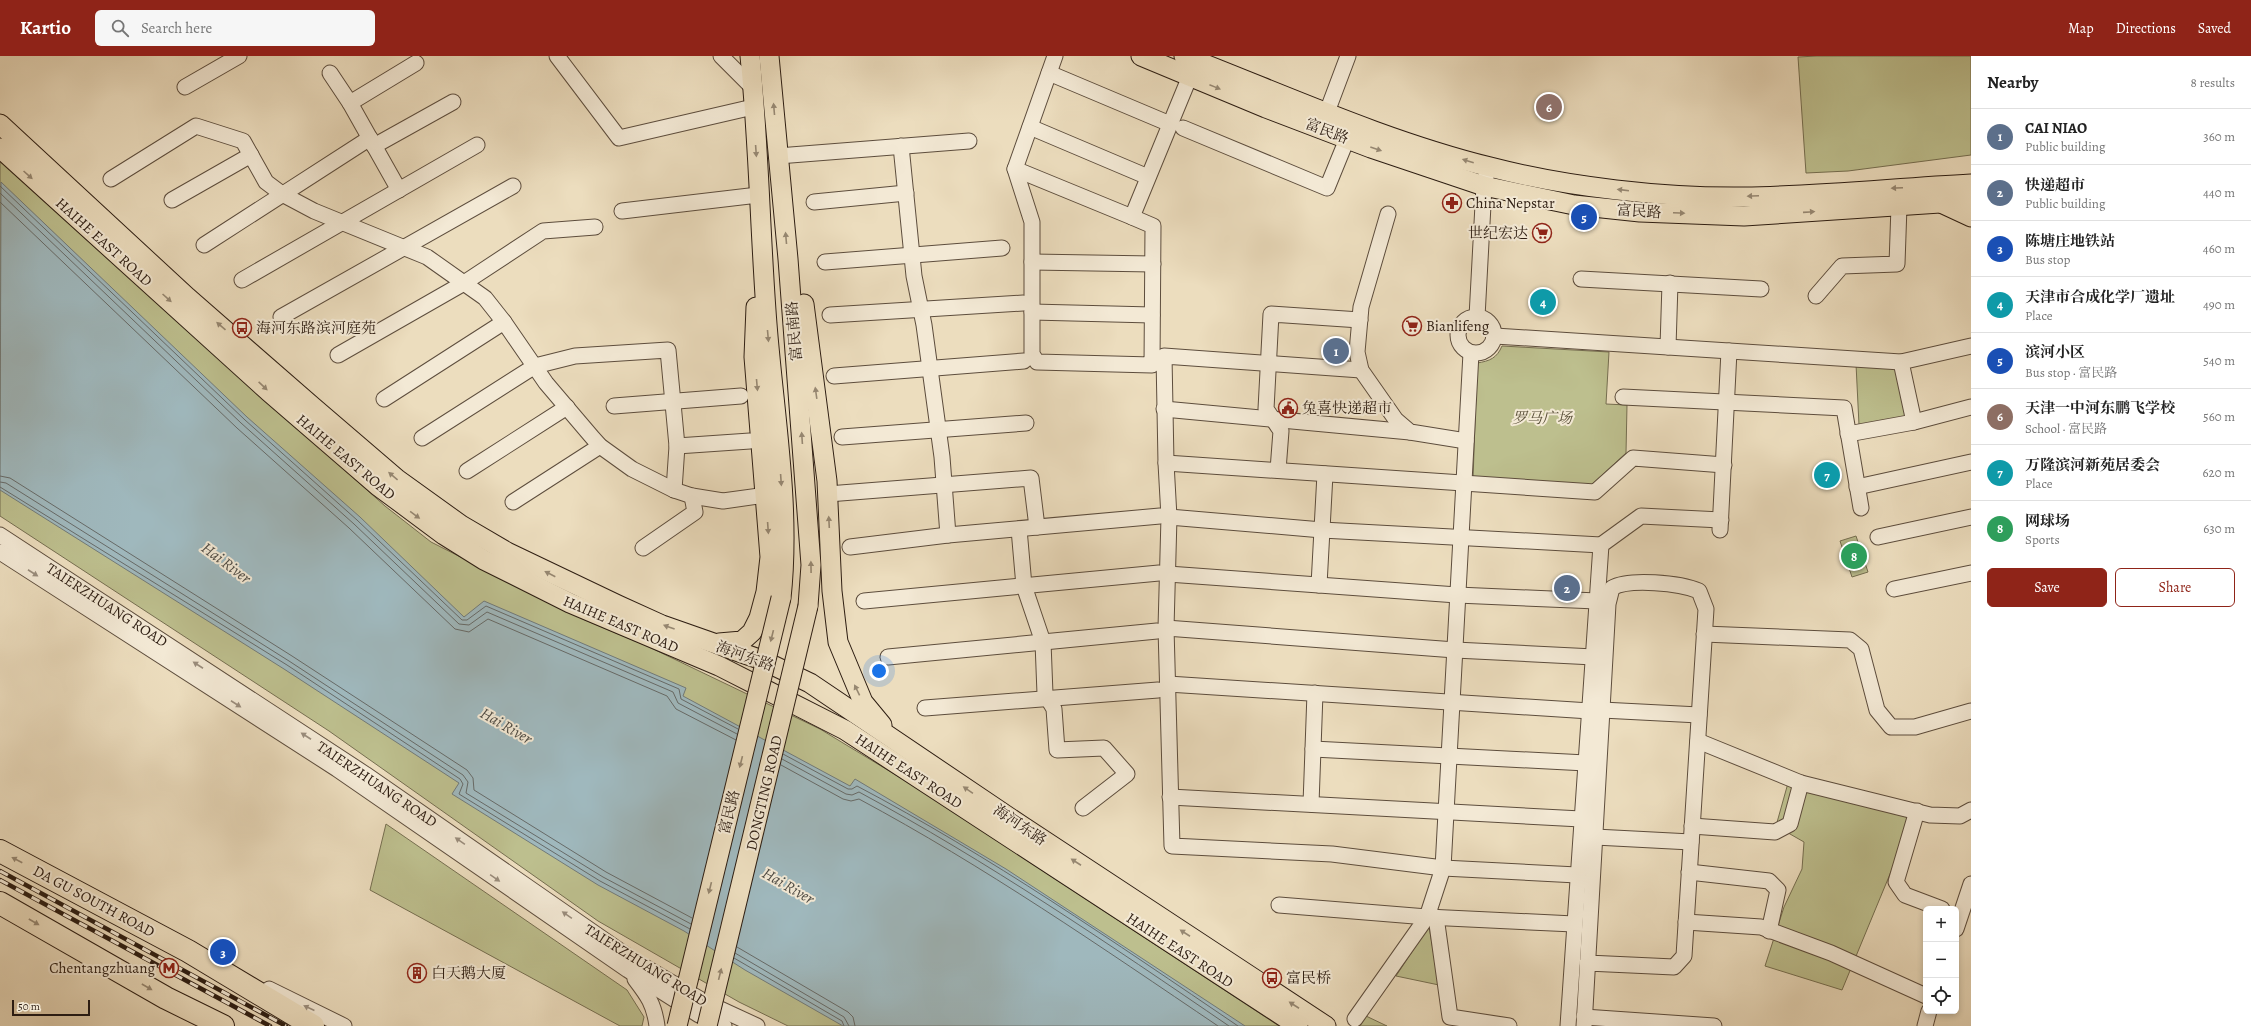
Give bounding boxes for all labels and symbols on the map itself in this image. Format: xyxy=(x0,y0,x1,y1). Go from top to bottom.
one-way arrow xyxy=(1210,84,1221,90)
pin: 6 xyxy=(1536,92,1562,122)
one-way arrow xyxy=(770,103,777,115)
street label: 富民路 xyxy=(1302,114,1352,148)
one-way arrow xyxy=(752,145,759,157)
one-way arrow xyxy=(1370,147,1382,153)
one-way arrow xyxy=(1462,158,1474,164)
one-way arrow xyxy=(23,170,33,179)
one-way arrow xyxy=(1891,184,1903,191)
one-way arrow xyxy=(1617,186,1629,193)
pharmacy icon: China Nepstar xyxy=(1441,192,1463,214)
street label: HAIHE EAST ROAD xyxy=(51,193,157,291)
place label: China Nepstar xyxy=(1466,193,1555,213)
one-way arrow xyxy=(1747,193,1759,200)
street label: 富民路 xyxy=(1616,199,1662,223)
pin: 5 xyxy=(1571,202,1597,232)
one-way arrow xyxy=(1803,208,1815,215)
one-way arrow xyxy=(1673,210,1685,217)
supermarket icon: 世纪宏达 xyxy=(1531,222,1553,244)
place label: 世纪宏达 xyxy=(1468,223,1528,243)
one-way arrow xyxy=(783,232,790,244)
pin: 4 xyxy=(1530,287,1556,317)
one-way arrow xyxy=(163,293,172,302)
street label: 富民南路 xyxy=(781,300,807,362)
supermarket icon: Bianlifeng xyxy=(1401,315,1423,337)
place label: Bianlifeng xyxy=(1426,316,1490,336)
bus stop icon: 海河东路滨河庭苑 xyxy=(231,317,253,339)
place label: 海河东路滨河庭苑 xyxy=(256,318,376,338)
one-way arrow xyxy=(215,322,226,331)
one-way arrow xyxy=(765,330,771,342)
pin: 1 xyxy=(1323,336,1349,366)
one-way arrow xyxy=(753,379,760,391)
one-way arrow xyxy=(258,381,268,391)
one-way arrow xyxy=(812,387,819,399)
public building icon: 兔喜快递超市 xyxy=(1277,397,1299,419)
place label: 兔喜快递超市 xyxy=(1302,398,1392,418)
park label: 罗马广场 xyxy=(1512,408,1574,428)
street label: HAIHE EAST ROAD xyxy=(292,410,400,504)
one-way arrow xyxy=(799,432,806,444)
pin: 7 xyxy=(1814,460,1840,490)
one-way arrow xyxy=(387,471,398,480)
one-way arrow xyxy=(777,474,784,486)
one-way arrow xyxy=(410,511,421,519)
one-way arrow xyxy=(826,515,832,528)
one-way arrow xyxy=(765,522,772,534)
water label: Hai River xyxy=(197,537,256,589)
pin: 8 xyxy=(1841,541,1867,571)
street label: TAIERZHUANG ROAD xyxy=(42,558,172,652)
one-way arrow xyxy=(808,560,814,573)
one-way arrow xyxy=(28,569,38,577)
one-way arrow xyxy=(545,571,556,577)
pin: 2 xyxy=(1554,573,1580,603)
street label: HAIHE EAST ROAD xyxy=(560,591,682,657)
one-way arrow xyxy=(662,624,674,630)
one-way arrow xyxy=(769,630,775,642)
street label: 海河东路 xyxy=(713,636,777,676)
one-way arrow xyxy=(192,661,204,668)
your location xyxy=(869,661,889,681)
one-way arrow xyxy=(854,684,860,696)
one-way arrow xyxy=(231,700,242,707)
water label: Hai River xyxy=(476,702,536,750)
street label: HAIHE EAST ROAD xyxy=(852,729,966,813)
one-way arrow xyxy=(301,732,312,740)
street label: DONGTING ROAD xyxy=(741,733,787,853)
street label: TAIERZHUANG ROAD xyxy=(313,736,441,832)
one-way arrow xyxy=(738,756,744,768)
one-way arrow xyxy=(963,786,973,794)
street label: 富民路 xyxy=(714,788,744,836)
street label: 海河东路 xyxy=(990,800,1050,850)
one-way arrow xyxy=(455,837,465,845)
one-way arrow xyxy=(12,857,23,864)
one-way arrow xyxy=(1071,858,1082,866)
street label: DA GU SOUTH ROAD xyxy=(30,861,158,941)
water label: Hai River xyxy=(758,862,818,910)
one-way arrow xyxy=(490,874,500,882)
one-way arrow xyxy=(707,882,713,894)
street label: HAIHE EAST ROAD xyxy=(1123,908,1237,992)
one-way arrow xyxy=(562,911,572,919)
one-way arrow xyxy=(28,919,40,926)
street label: TAIERZHUANG ROAD xyxy=(581,919,711,1011)
one-way arrow xyxy=(1179,930,1191,937)
pin: 3 xyxy=(210,937,236,967)
metro station icon: Chentangzhuang xyxy=(158,957,180,979)
place label: Chentangzhuang xyxy=(49,958,155,978)
building icon: 白天鹅大厦 xyxy=(406,962,428,984)
place label: 白天鹅大厦 xyxy=(431,963,506,983)
bus stop icon: 富民桥 xyxy=(1261,967,1283,989)
one-way arrow xyxy=(717,968,723,980)
place label: 富民桥 xyxy=(1286,968,1331,988)
one-way arrow xyxy=(141,983,152,990)
scale bar xyxy=(12,998,90,1017)
one-way arrow xyxy=(1289,1001,1299,1009)
one-way arrow xyxy=(303,1005,315,1011)

